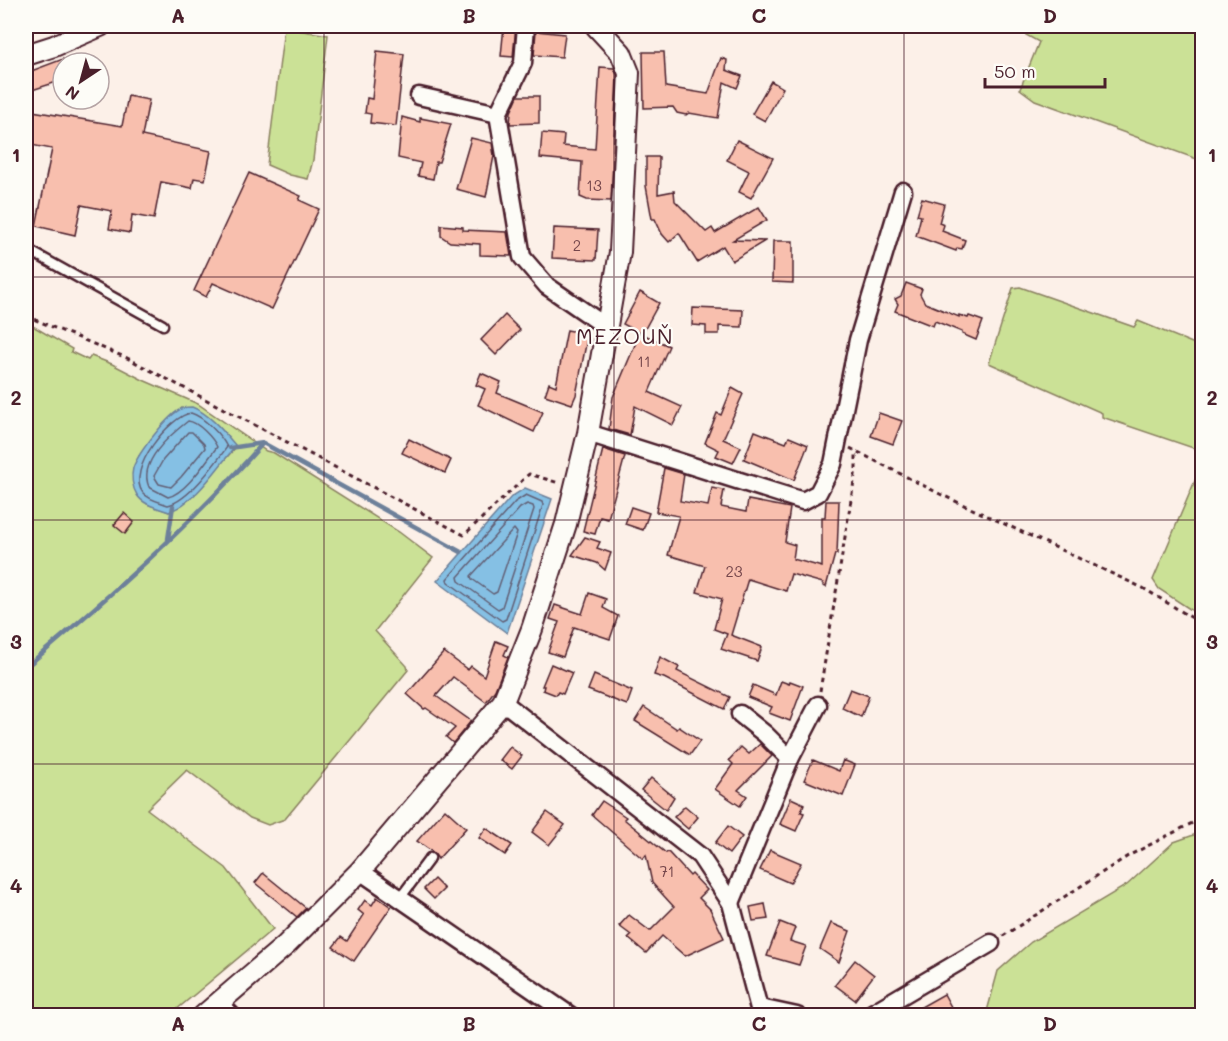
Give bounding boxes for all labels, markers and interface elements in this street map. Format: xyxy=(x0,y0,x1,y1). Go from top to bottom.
text: A xyxy=(171,2,185,28)
text: B xyxy=(462,2,476,28)
text: C xyxy=(752,2,767,28)
text: D xyxy=(1043,2,1057,28)
north arrow xyxy=(51,51,111,111)
scale bar xyxy=(985,51,1105,89)
text: 50 m xyxy=(994,59,1036,83)
text: N xyxy=(61,81,83,106)
text: 1 xyxy=(12,141,20,167)
text: 1 xyxy=(1208,141,1216,167)
house number: 13 xyxy=(586,175,602,195)
house number: 2 xyxy=(573,235,581,255)
district label: MEZOUŇ xyxy=(576,322,674,349)
house number: 11 xyxy=(637,351,651,371)
text: 2 xyxy=(10,384,22,410)
text: 2 xyxy=(1206,384,1218,410)
house number: 23 xyxy=(725,561,743,581)
text: 3 xyxy=(10,628,22,654)
text: 3 xyxy=(1206,628,1218,654)
house number: 71 xyxy=(659,861,675,881)
text: 4 xyxy=(10,872,23,898)
text: 4 xyxy=(1206,872,1219,898)
text: A xyxy=(171,1010,185,1036)
text: B xyxy=(462,1010,476,1036)
text: C xyxy=(752,1010,767,1036)
text: D xyxy=(1043,1010,1057,1036)

